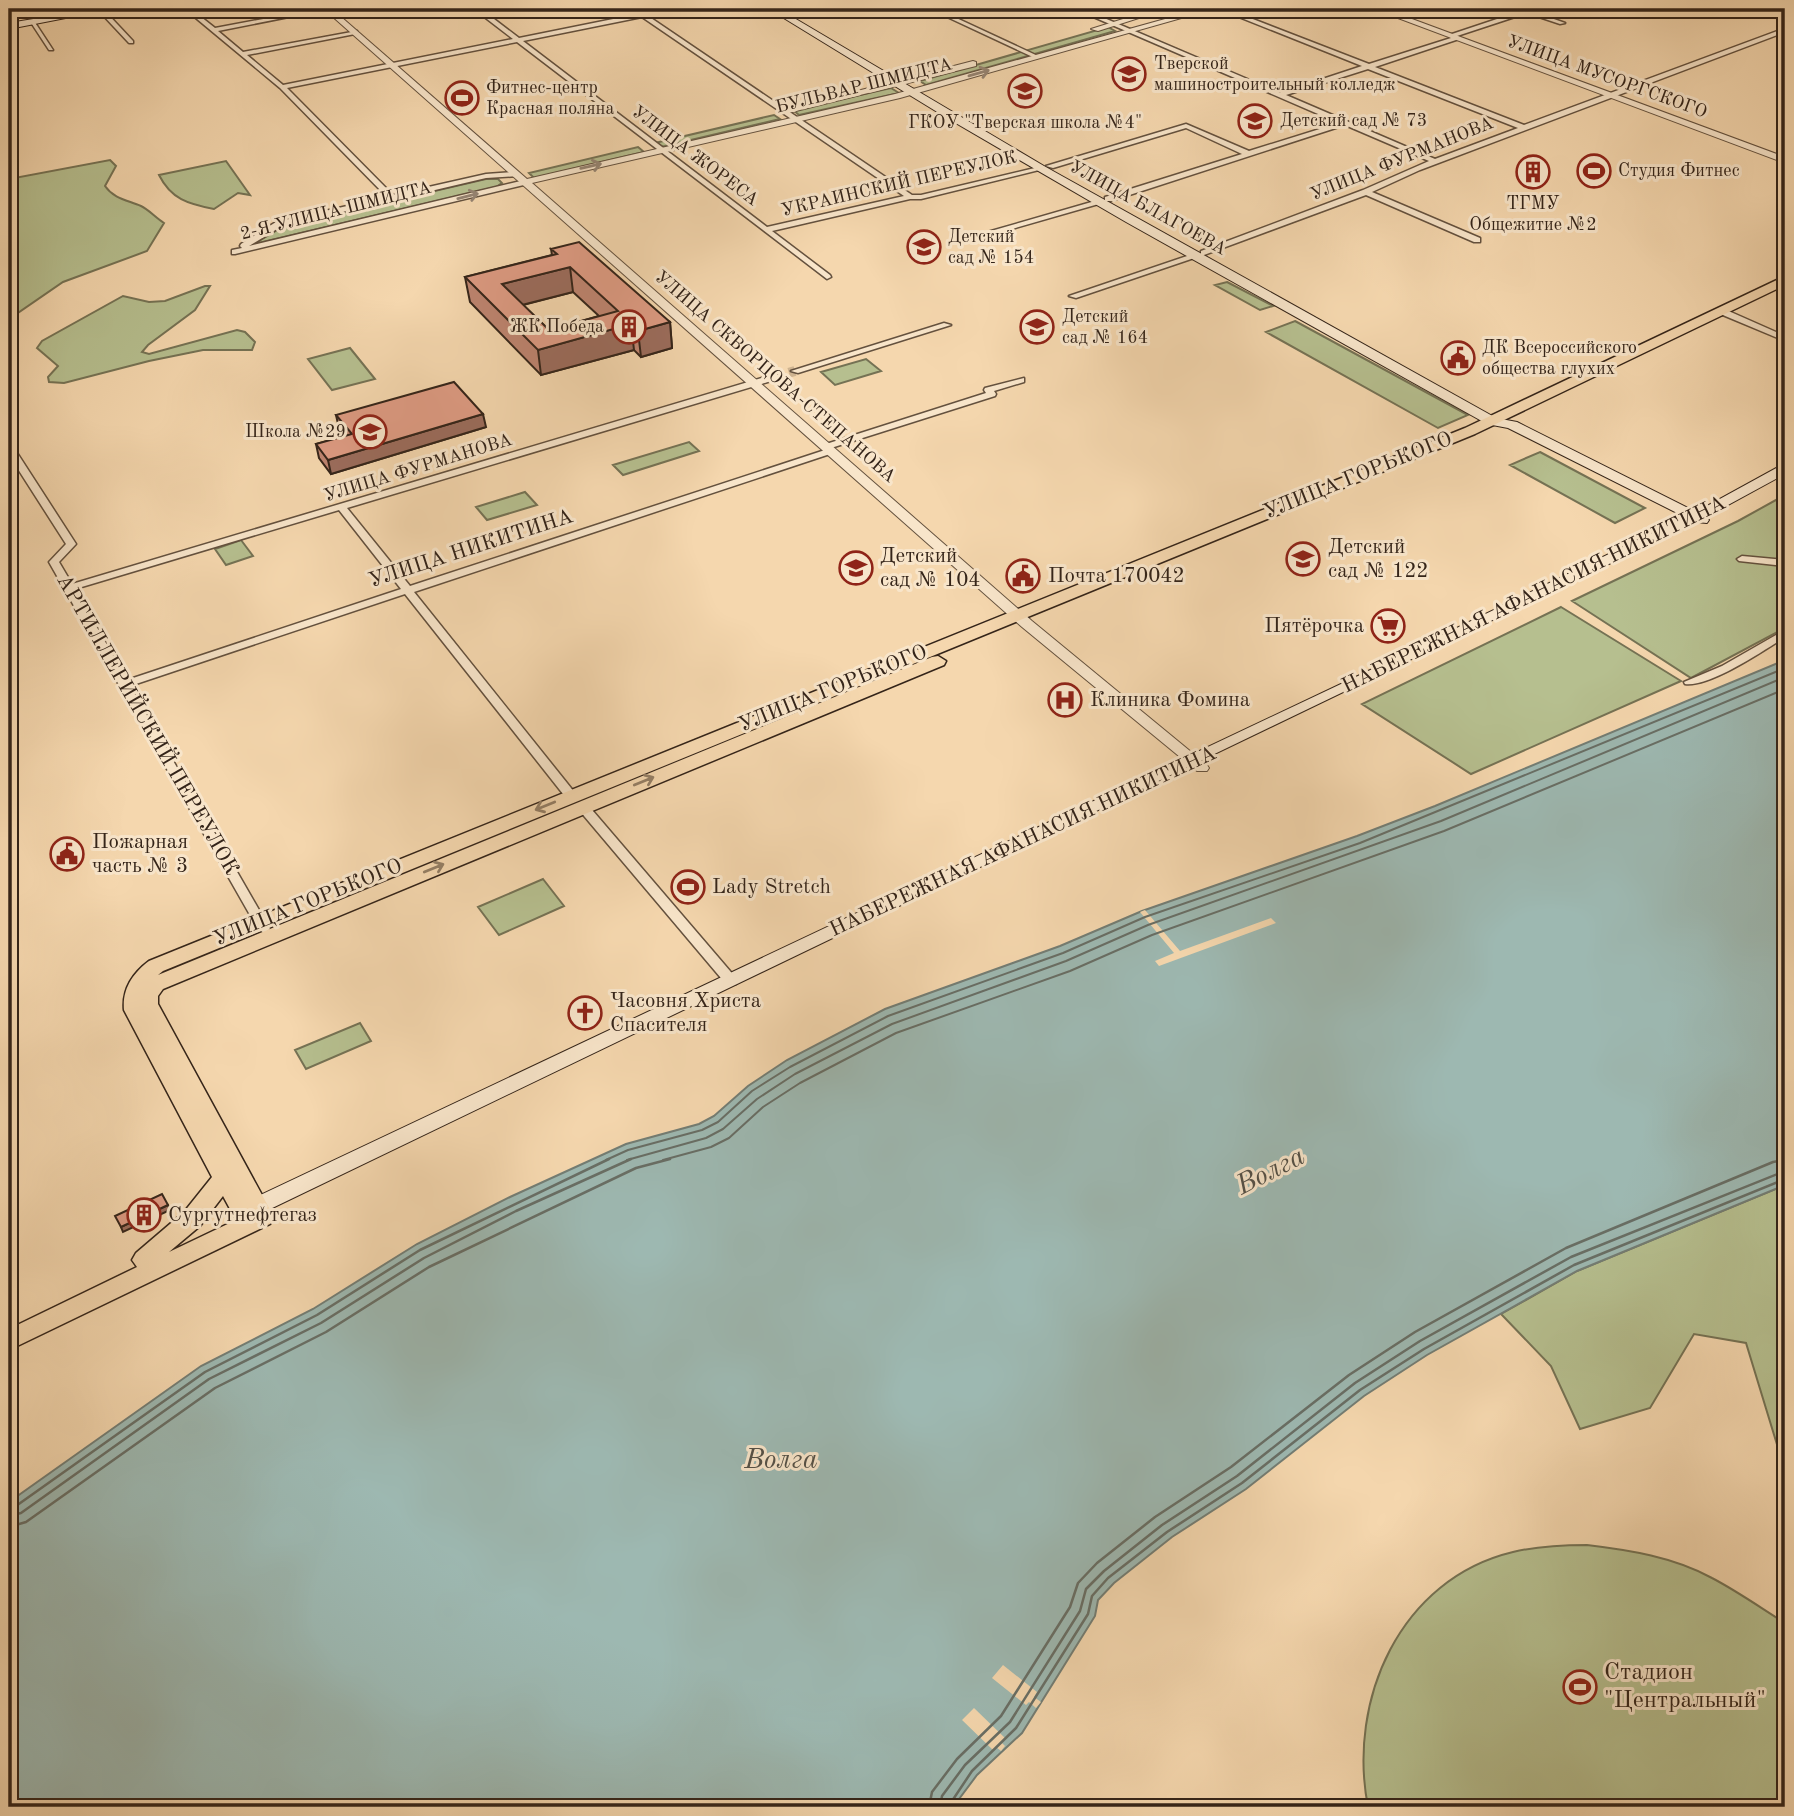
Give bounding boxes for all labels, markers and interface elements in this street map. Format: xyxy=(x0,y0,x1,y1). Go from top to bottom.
street label: УЛИЦА МУСОРГСКОГО xyxy=(1505,32,1709,122)
street label: БУЛЬВАР ШМИДТА xyxy=(774,55,954,117)
school or university icon: Тверской машиностроительный колледж xyxy=(1110,55,1148,93)
place label: Тверской машиностроительный колледж xyxy=(1154,55,1396,94)
one-way arrow xyxy=(968,66,990,79)
school or university icon: ГКОУ "Тверская школа №4" xyxy=(1006,72,1044,110)
sports icon: Фитнес-центр Красная поляна xyxy=(443,79,481,117)
place label: Фитнес-центр Красная поляна xyxy=(486,79,614,118)
school or university icon: Детский сад № 73 xyxy=(1236,102,1274,140)
street label: УЛИЦА ЖОРЕСА xyxy=(628,103,762,210)
place label: Детский сад № 73 xyxy=(1280,112,1427,130)
place label: ГКОУ "Тверская школа №4" xyxy=(908,114,1142,132)
street label: УЛИЦА ФУРМАНОВА xyxy=(1308,114,1496,204)
street label: УКРАИНСКИЙ ПЕРЕУЛОК xyxy=(779,144,1018,220)
sports icon: Студия Фитнес xyxy=(1575,152,1613,190)
building icon: ТГМУ Общежитие №2 xyxy=(1514,153,1552,191)
street label: УЛИЦА БЛАГОЕВА xyxy=(1067,157,1230,259)
one-way arrow xyxy=(579,159,602,173)
place label: Студия Фитнес xyxy=(1618,162,1740,180)
street label: 2-Я УЛИЦА ШМИДТА xyxy=(239,178,434,243)
one-way arrow xyxy=(456,189,479,202)
place label: ТГМУ Общежитие №2 xyxy=(1469,195,1597,234)
school or university icon: Детский сад № 154 xyxy=(905,228,943,266)
place label: Детский сад № 154 xyxy=(948,228,1034,267)
street label: УЛИЦА СКВОРЦОВА-СТЕПАНОВА xyxy=(651,268,899,486)
building icon: ЖК Победа xyxy=(610,308,648,346)
school or university icon: Детский сад № 164 xyxy=(1018,308,1056,346)
place label: Детский сад № 164 xyxy=(1062,308,1148,347)
place label: ЖК Победа xyxy=(510,318,604,336)
public building icon: ДК Всероссийского общества глухих xyxy=(1439,339,1477,377)
place label: ДК Всероссийского общества глухих xyxy=(1482,339,1637,378)
school or university icon: Школа №29 xyxy=(351,413,389,451)
place label: Школа №29 xyxy=(245,423,346,441)
street label: УЛИЦА ГОРЬКОГО xyxy=(1261,429,1455,523)
street label: УЛИЦА ФУРМАНОВА xyxy=(322,431,514,505)
street label: НАБЕРЕЖНАЯ АФАНАСИЯ НИКИТИНА xyxy=(1339,493,1729,697)
street label: УЛИЦА НИКИТИНА xyxy=(366,506,576,592)
place label: Детский сад № 122 xyxy=(1328,537,1429,582)
school or university icon: Детский сад № 122 xyxy=(1284,540,1322,578)
place label: Детский сад № 104 xyxy=(880,546,981,591)
school or university icon: Детский сад № 104 xyxy=(837,549,875,587)
public building icon: Почта 170042 xyxy=(1004,557,1042,595)
place label: Почта 170042 xyxy=(1048,566,1185,587)
street label: АРТИЛЛЕРИЙСКИЙ ПЕРЕУЛОК xyxy=(52,569,246,879)
supermarket icon: Пятёрочка xyxy=(1369,607,1407,645)
place label: Пятёрочка xyxy=(1264,616,1364,637)
street label: УЛИЦА ГОРЬКОГО xyxy=(736,642,930,736)
hospital icon: Клиника Фомина xyxy=(1046,681,1084,719)
place label: Клиника Фомина xyxy=(1090,690,1250,711)
street label: НАБЕРЕЖНАЯ АФАНАСИЯ НИКИТИНА xyxy=(826,743,1220,941)
one-way arrow xyxy=(633,774,654,787)
one-way arrow xyxy=(534,801,556,814)
place label: Пожарная часть № 3 xyxy=(92,832,188,877)
public building icon: Пожарная часть № 3 xyxy=(48,835,86,873)
street label: УЛИЦА ГОРЬКОГО xyxy=(211,856,405,950)
one-way arrow xyxy=(422,860,444,873)
sports icon: Lady Stretch xyxy=(669,868,707,906)
place label: Lady Stretch xyxy=(712,877,831,898)
place label: Часовня Христа Спасителя xyxy=(610,991,761,1036)
church icon: Часовня Христа Спасителя xyxy=(566,994,604,1032)
water label: Волга xyxy=(1231,1143,1310,1202)
building icon: Сургутнефтегаз xyxy=(125,1196,163,1234)
place label: Сургутнефтегаз xyxy=(168,1205,317,1226)
water label: Волга xyxy=(743,1447,818,1475)
place label: Стадион "Центральный" xyxy=(1604,1661,1766,1713)
sports icon: Стадион "Центральный" xyxy=(1561,1668,1599,1706)

